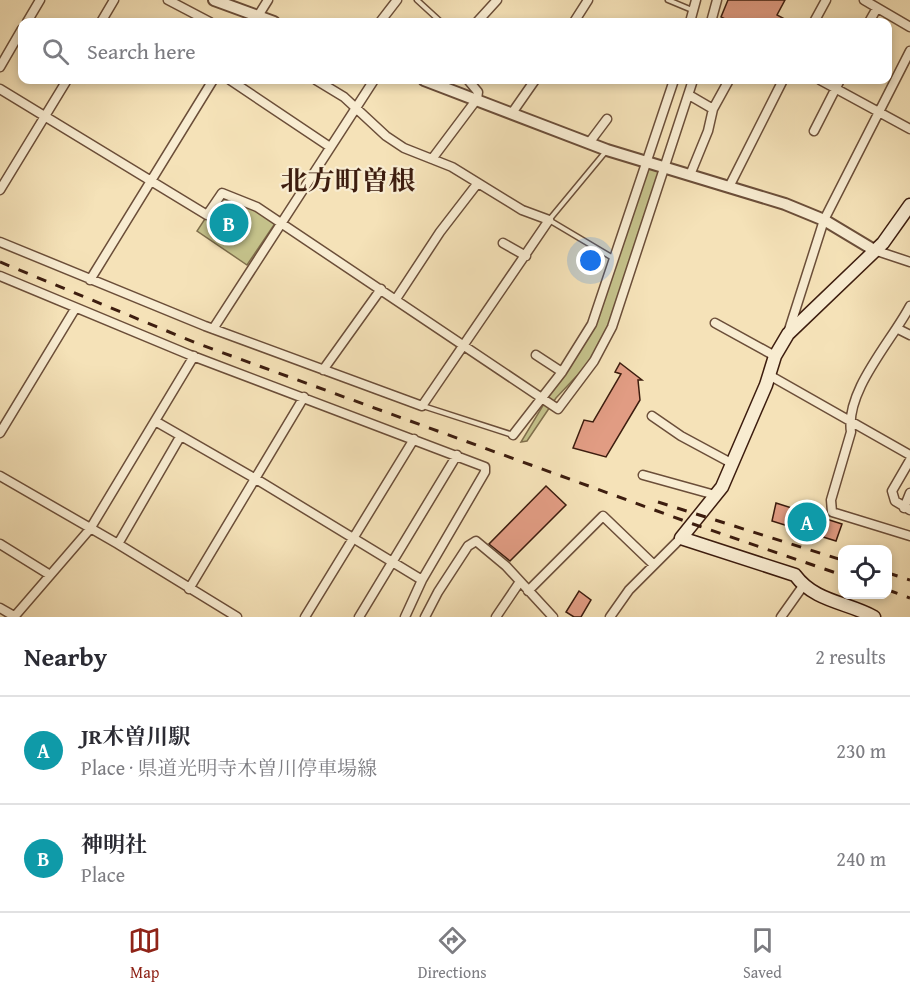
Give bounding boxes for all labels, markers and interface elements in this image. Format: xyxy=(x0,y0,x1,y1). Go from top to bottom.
search box xyxy=(18,18,892,84)
icon: search xyxy=(39,35,72,68)
text: Search here xyxy=(87,35,196,67)
district label: 北方町曽根 xyxy=(281,160,416,200)
pin: B xyxy=(210,200,248,246)
your location xyxy=(576,246,605,275)
pin: A xyxy=(788,500,826,544)
map controls xyxy=(838,545,892,599)
button: locate xyxy=(838,545,892,599)
text: Nearby xyxy=(24,637,107,676)
text: 2 results xyxy=(815,642,886,671)
text: JR木曽川駅 xyxy=(81,720,190,752)
text: A xyxy=(37,736,50,765)
text: 230 m xyxy=(836,736,886,765)
text: Place · 県道光明寺木曽川停車場線 xyxy=(81,753,377,782)
text: 神明社 xyxy=(81,828,147,860)
text: B xyxy=(37,844,50,873)
text: 240 m xyxy=(836,844,886,873)
text: Place xyxy=(81,860,125,889)
tab: Map xyxy=(128,924,161,984)
tab: Directions xyxy=(418,924,487,984)
tab: Saved xyxy=(743,924,782,984)

